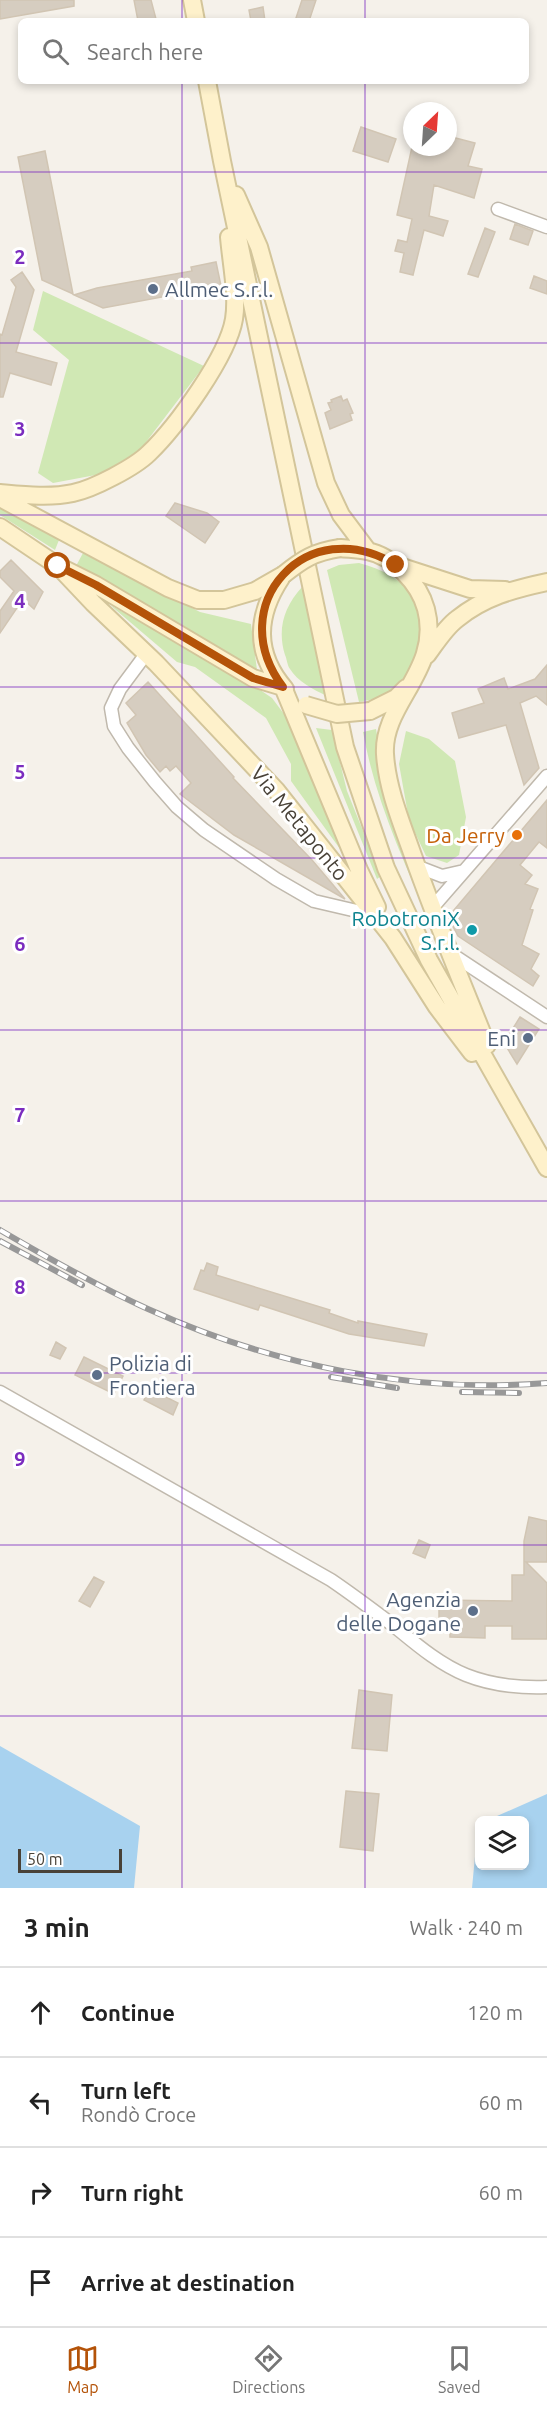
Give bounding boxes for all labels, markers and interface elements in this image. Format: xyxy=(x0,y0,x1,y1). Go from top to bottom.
search box xyxy=(18,18,529,84)
icon: search xyxy=(39,35,72,68)
text: Search here xyxy=(87,39,203,64)
north arrow xyxy=(403,102,457,156)
text: 2 xyxy=(14,245,26,268)
place label: Allmec S.r.l. xyxy=(165,277,273,301)
marker: Allmec S.r.l. xyxy=(146,282,160,296)
text: 3 xyxy=(14,417,26,440)
route end xyxy=(382,551,408,577)
route start xyxy=(44,552,70,578)
text: 4 xyxy=(14,589,26,612)
text: 5 xyxy=(14,760,26,783)
street label: Via Metaponto xyxy=(246,761,354,885)
place label: Da Jerry xyxy=(426,823,505,847)
marker: Da Jerry xyxy=(510,828,524,842)
place label: RobotroniX S.r.l. xyxy=(352,906,460,954)
marker: RobotroniX S.r.l. xyxy=(465,923,479,937)
text: 6 xyxy=(14,932,26,955)
place label: Eni xyxy=(487,1026,516,1050)
marker: Eni xyxy=(521,1031,535,1045)
text: 7 xyxy=(14,1103,26,1126)
text: 8 xyxy=(14,1275,26,1298)
place label: Polizia di Frontiera xyxy=(109,1351,196,1399)
marker: Polizia di Frontiera xyxy=(90,1368,104,1382)
text: 9 xyxy=(14,1447,26,1470)
place label: Agenzia delle Dogane xyxy=(336,1587,461,1635)
marker: Agenzia delle Dogane xyxy=(466,1604,480,1618)
map controls xyxy=(475,1816,529,1870)
button: layers xyxy=(475,1816,529,1870)
scale bar xyxy=(18,1846,122,1874)
text: 50 m xyxy=(27,1850,63,1868)
text: 3 min xyxy=(24,1913,90,1942)
text: Walk · 240 m xyxy=(410,1916,523,1939)
icon: ahead xyxy=(24,1996,57,2029)
text: Continue xyxy=(81,2000,175,2025)
text: 120 m xyxy=(467,2001,523,2024)
text: Turn left xyxy=(81,2078,171,2103)
icon: left xyxy=(24,2086,57,2119)
text: 60 m xyxy=(479,2091,523,2114)
text: Rondò Croce xyxy=(81,2103,196,2126)
icon: right xyxy=(24,2176,57,2209)
text: Turn right xyxy=(81,2180,183,2205)
text: 60 m xyxy=(479,2181,523,2204)
icon: arrive xyxy=(24,2266,57,2299)
text: Arrive at destination xyxy=(81,2270,295,2295)
tab: Map xyxy=(66,2342,99,2396)
tab: Directions xyxy=(232,2342,305,2396)
tab: Saved xyxy=(438,2342,481,2396)

